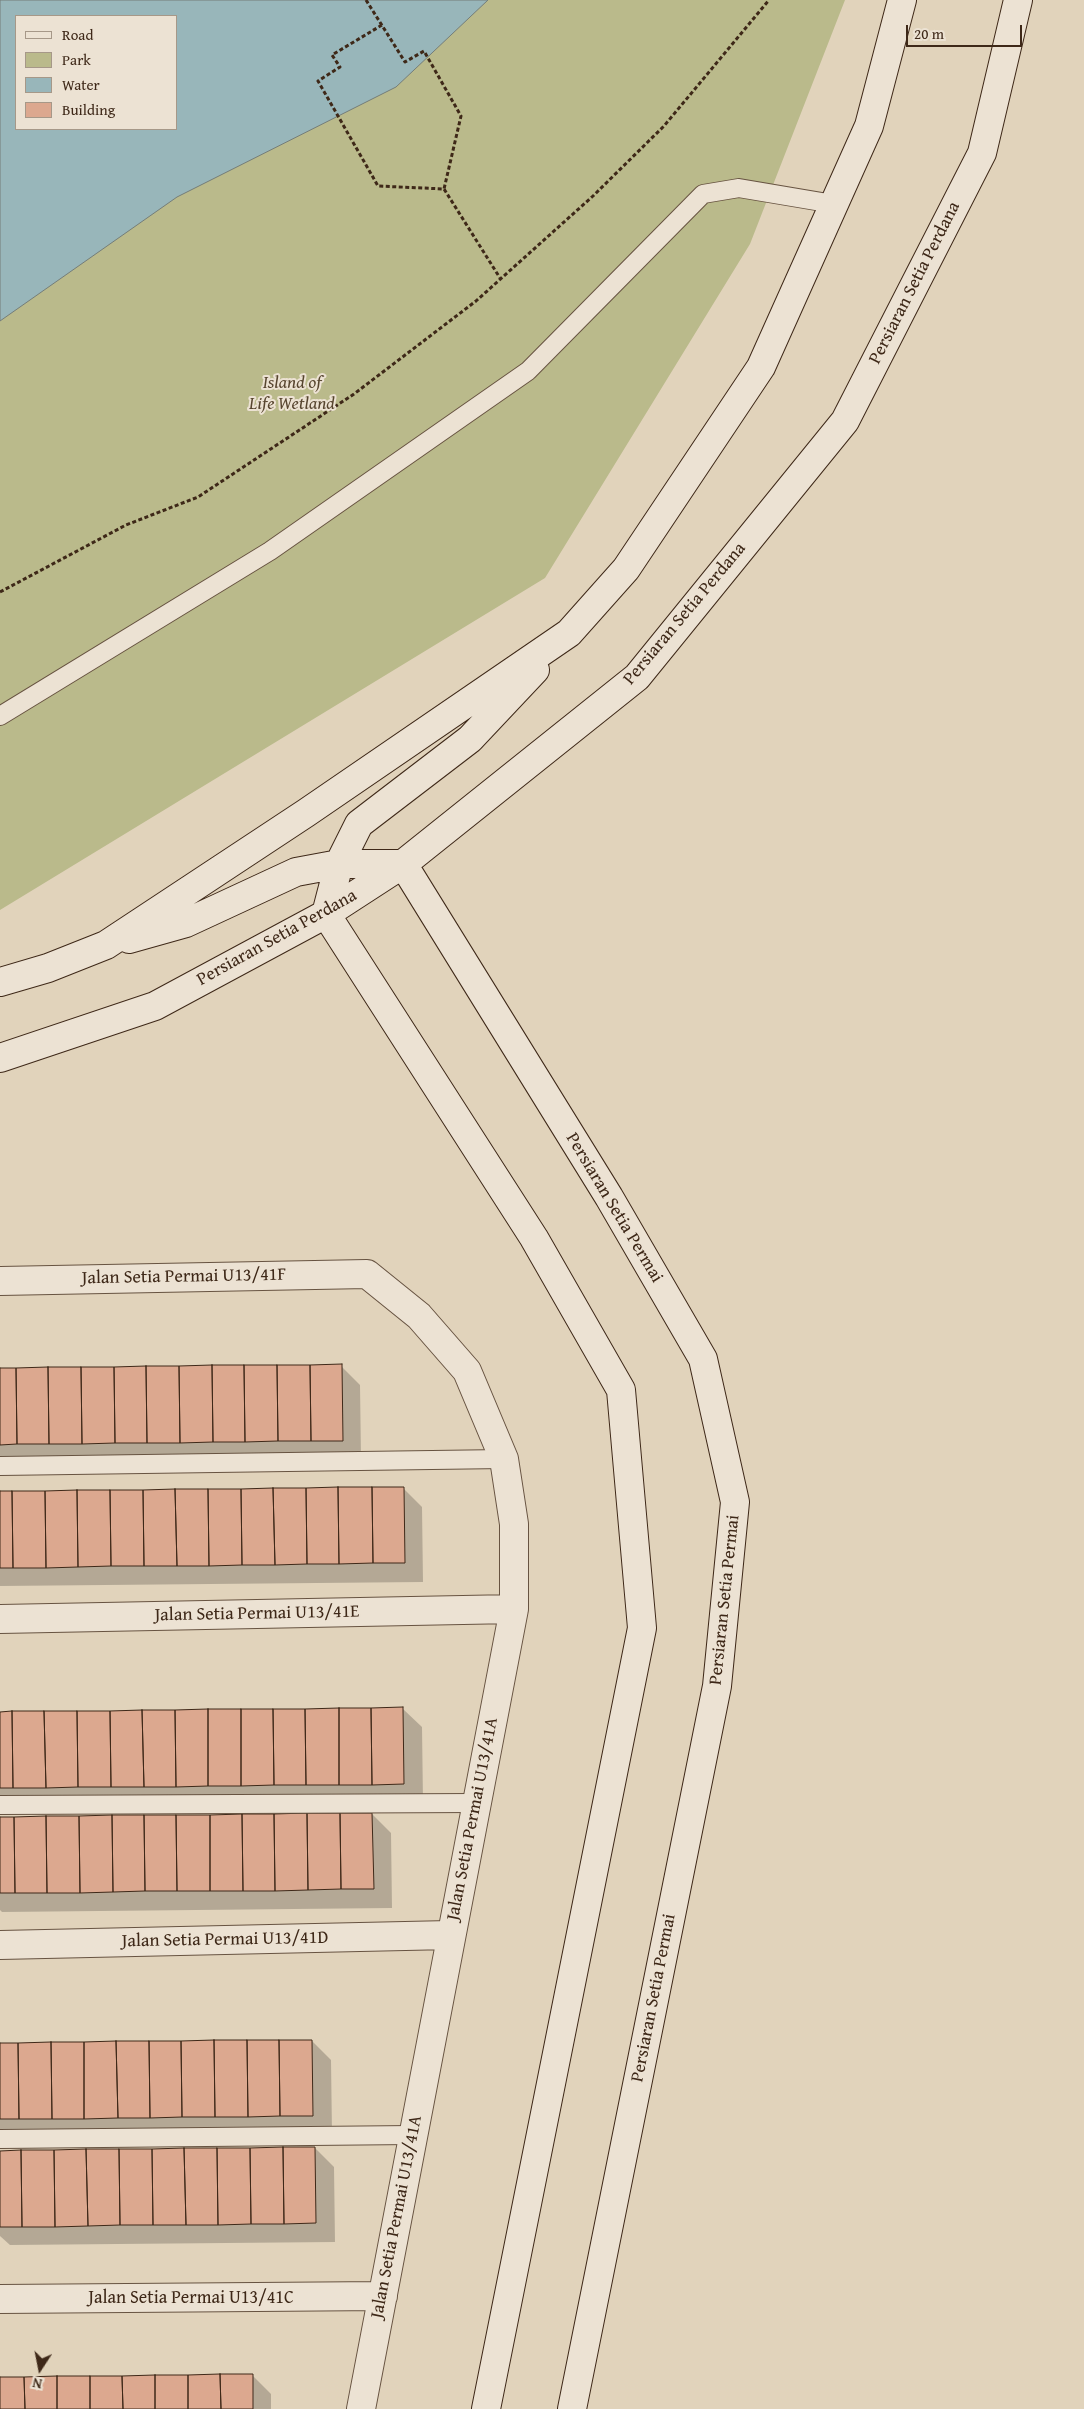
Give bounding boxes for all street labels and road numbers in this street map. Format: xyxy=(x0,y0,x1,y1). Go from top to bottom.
street label: Persiaran Setia Perdana xyxy=(865,198,965,368)
street label: Persiaran Setia Perdana xyxy=(619,538,751,690)
street label: Persiaran Setia Perdana xyxy=(193,885,361,991)
street label: Persiaran Setia Permai xyxy=(561,1129,667,1287)
street label: Jalan Setia Permai U13/41F xyxy=(82,1264,286,1290)
street label: Persiaran Setia Permai xyxy=(705,1514,745,1686)
street label: Jalan Setia Permai U13/41E xyxy=(154,1601,360,1627)
street label: Jalan Setia Permai U13/41A xyxy=(443,1716,503,1922)
street label: Persiaran Setia Permai xyxy=(627,1912,681,2084)
street label: Jalan Setia Permai U13/41D xyxy=(122,1927,328,1953)
street label: Jalan Setia Permai U13/41A xyxy=(367,2114,427,2320)
street label: Jalan Setia Permai U13/41C xyxy=(88,2287,294,2309)

